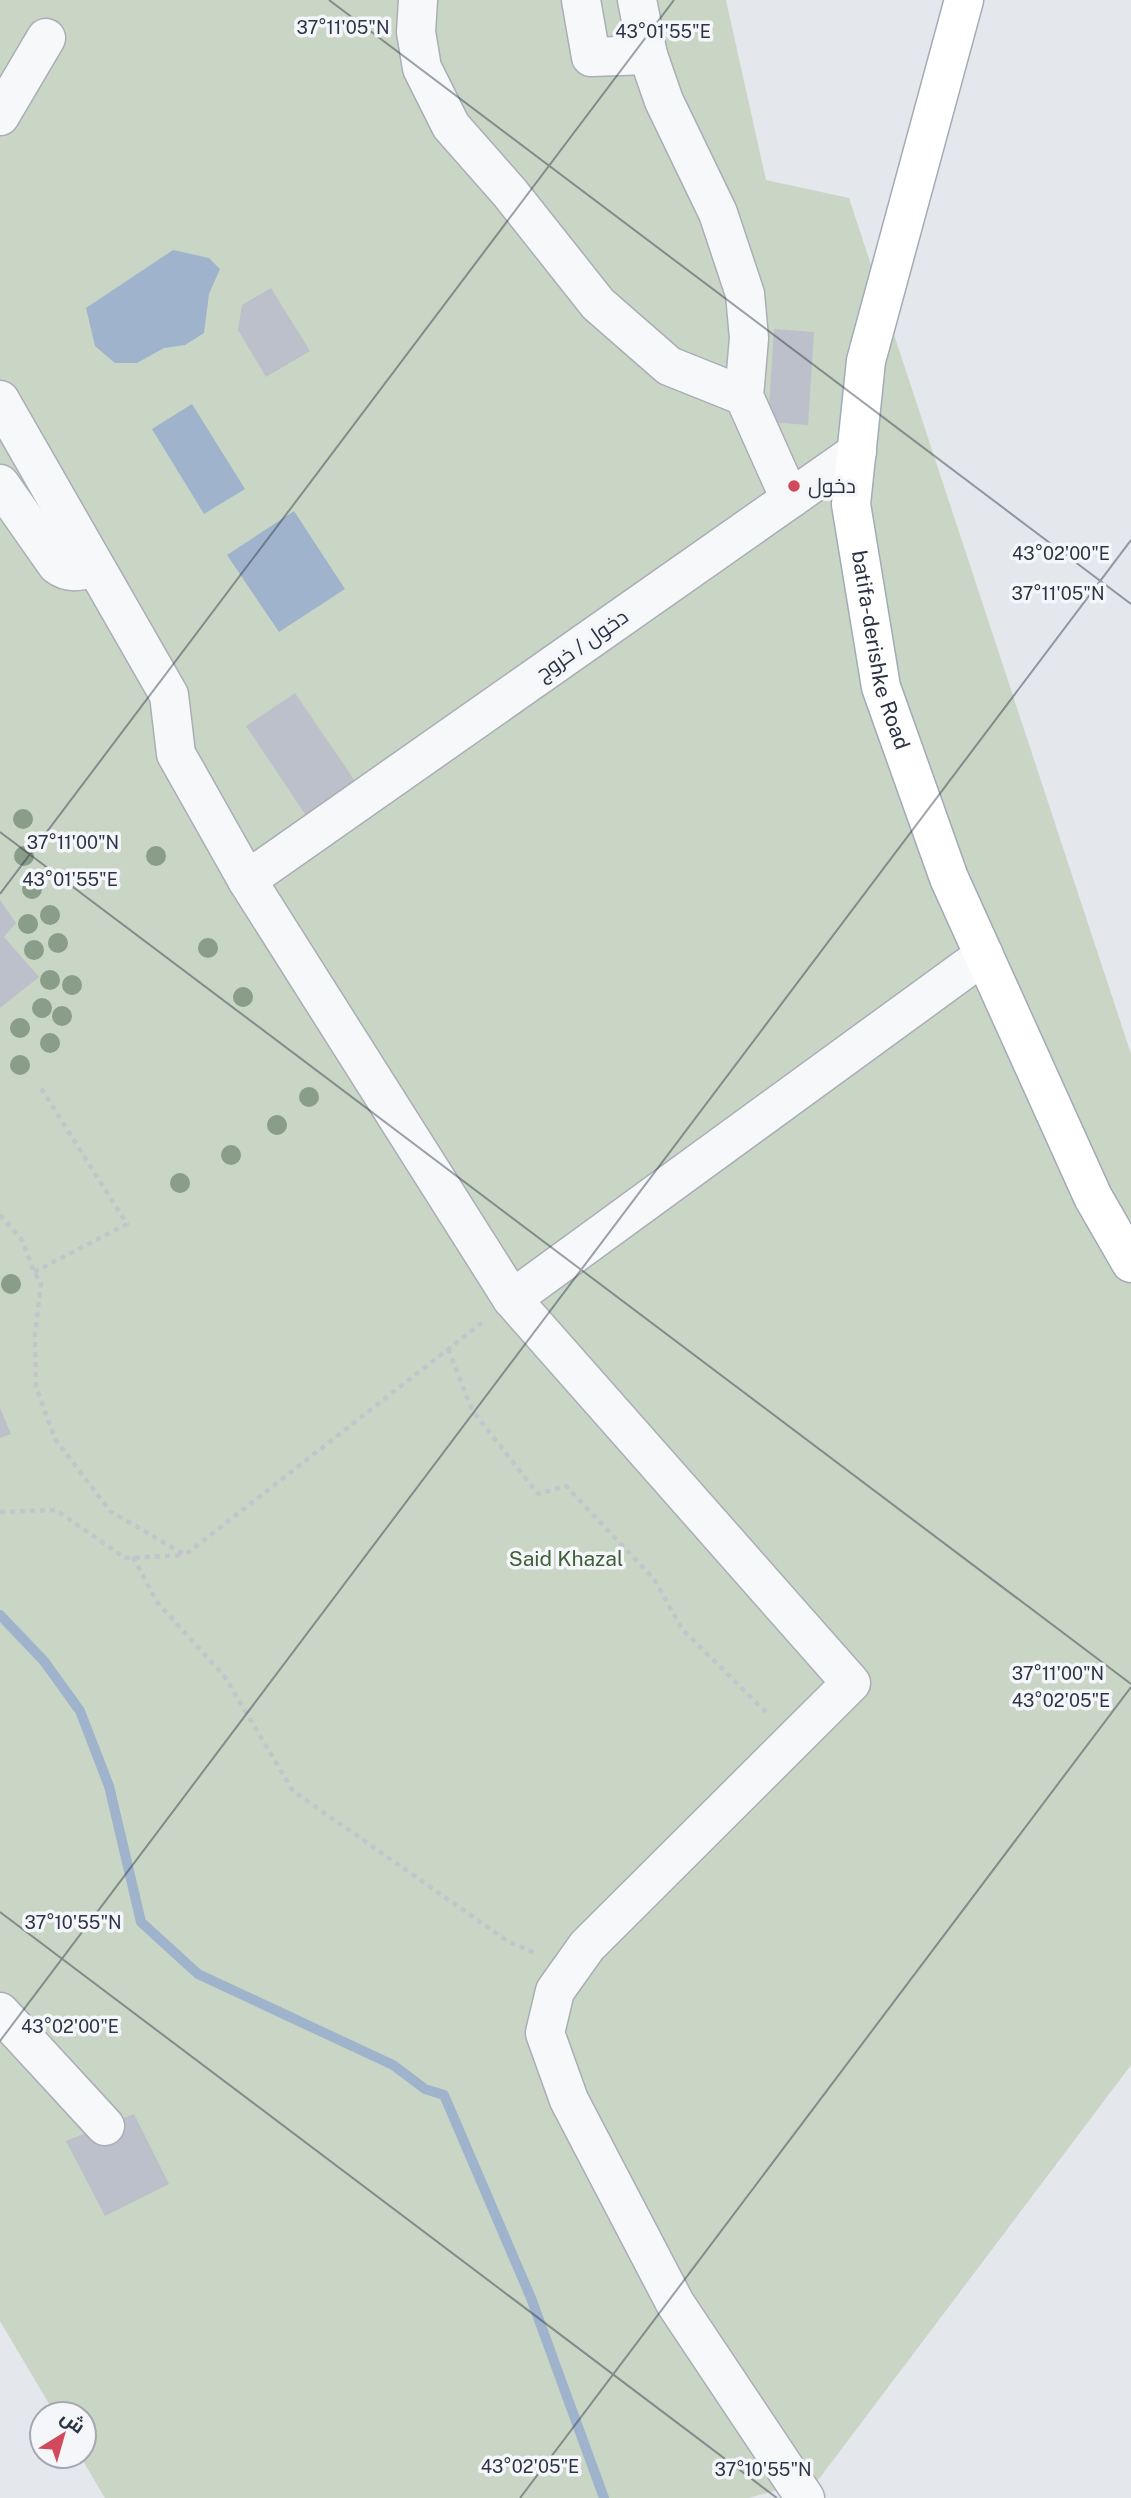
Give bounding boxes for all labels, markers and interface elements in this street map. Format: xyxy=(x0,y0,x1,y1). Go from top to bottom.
text: 37°11'05"N xyxy=(296,17,390,38)
text: 43°01'55"E xyxy=(615,21,711,42)
place label: دخول xyxy=(808,473,856,499)
marker: دخول xyxy=(786,478,802,494)
text: 43°02'00"E xyxy=(1012,543,1110,564)
street label: batifa-derishke Road xyxy=(847,549,915,753)
text: 37°11'05"N xyxy=(1011,583,1105,604)
street label: دخول / خروج xyxy=(531,604,634,687)
text: 37°11'00"N xyxy=(27,832,119,853)
text: 43°01'55"E xyxy=(22,869,118,890)
park label: Said Khazal xyxy=(509,1546,623,1571)
text: 37°11'00"N xyxy=(1012,1663,1104,1684)
text: 43°02'05"E xyxy=(1012,1690,1110,1711)
text: 37°10'55"N xyxy=(24,1912,122,1933)
text: 43°02'00"E xyxy=(21,2016,119,2037)
north arrow xyxy=(28,2400,98,2470)
text: ش xyxy=(56,2405,90,2438)
text: 43°02'05"E xyxy=(481,2456,579,2477)
text: 37°10'55"N xyxy=(714,2459,812,2480)

